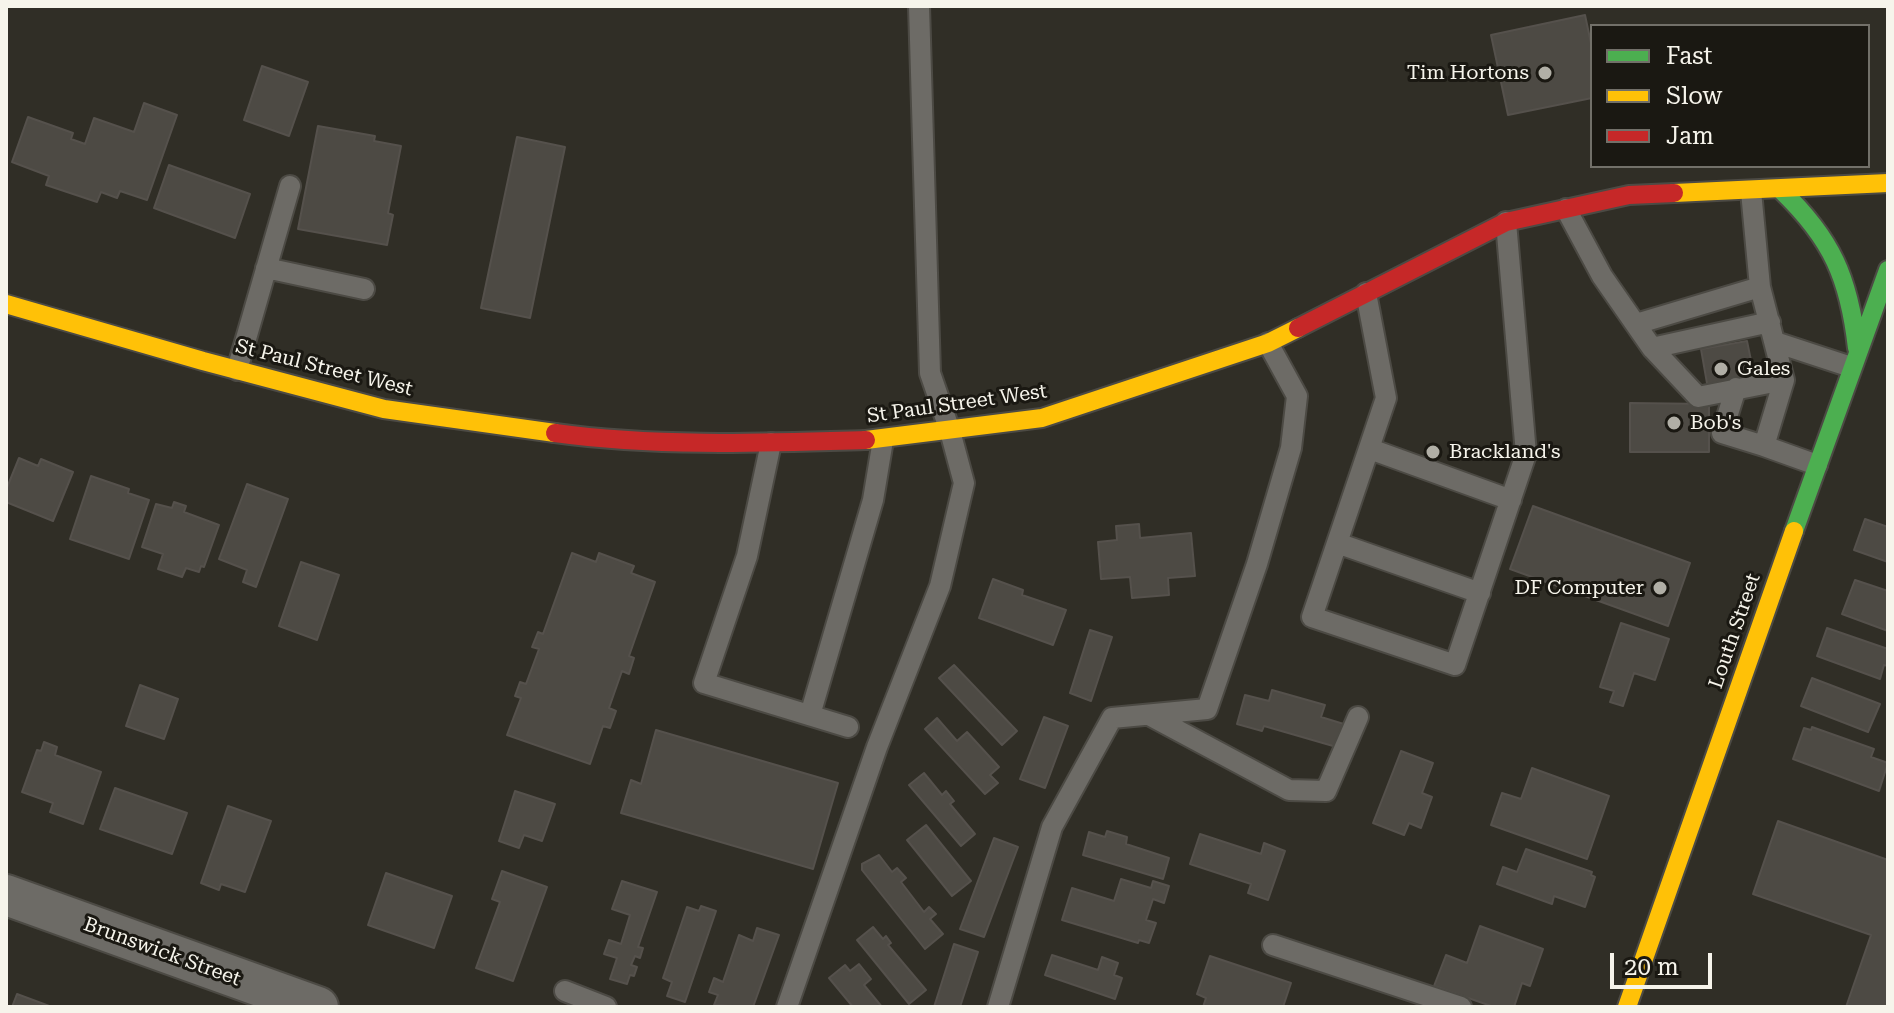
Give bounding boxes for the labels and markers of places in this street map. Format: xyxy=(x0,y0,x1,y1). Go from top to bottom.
place label: Tim Hortons xyxy=(1407,61,1529,85)
marker: Tim Hortons xyxy=(1536,64,1554,82)
place label: Gales xyxy=(1737,357,1790,381)
marker: Gales xyxy=(1712,360,1730,378)
place label: Bob's xyxy=(1690,411,1741,435)
marker: Bob's xyxy=(1665,414,1683,432)
place label: Brackland's xyxy=(1449,440,1560,464)
marker: Brackland's xyxy=(1424,443,1442,461)
place label: DF Computer xyxy=(1515,576,1644,600)
marker: DF Computer xyxy=(1651,579,1669,597)

